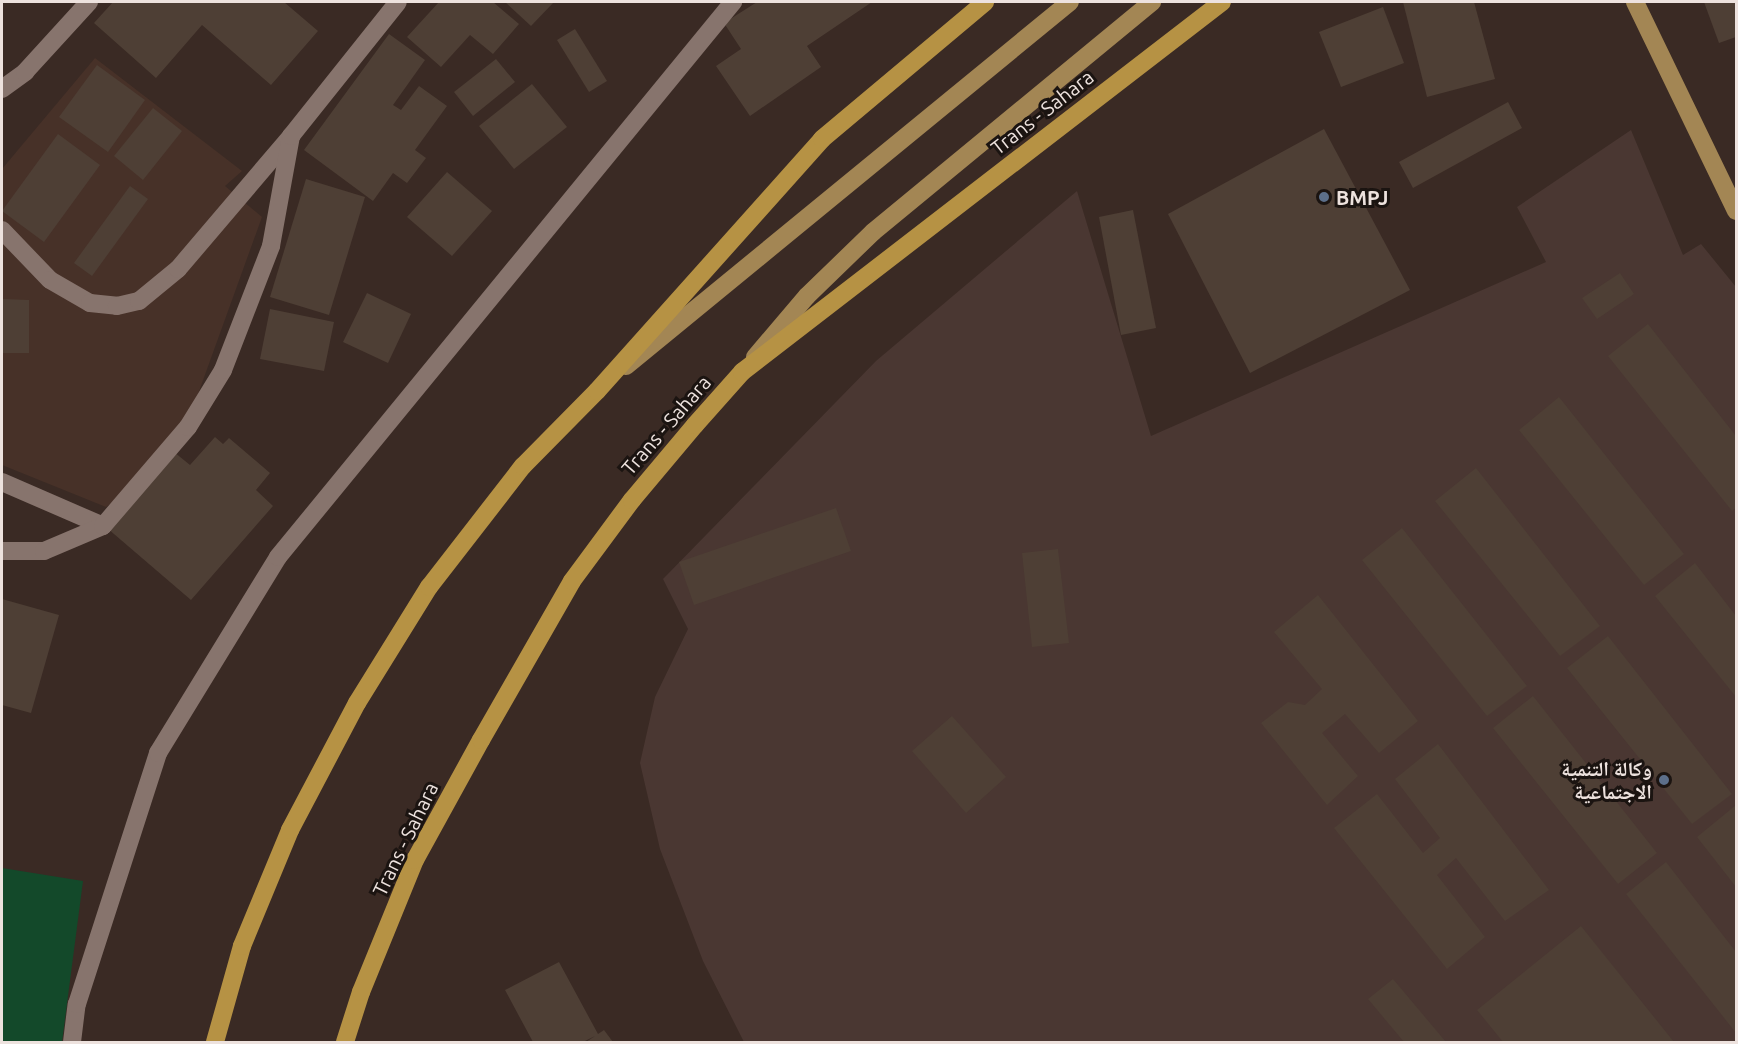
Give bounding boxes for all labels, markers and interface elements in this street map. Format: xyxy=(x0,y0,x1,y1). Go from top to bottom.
street label: Trans - Sahara xyxy=(986,64,1098,160)
place label: BMPJ xyxy=(1336,185,1388,209)
marker: BMPJ xyxy=(1317,190,1331,204)
street label: Trans - Sahara xyxy=(616,370,716,480)
place label: وكالة التنمية الاجتماعية xyxy=(1561,756,1652,803)
marker: وكالة التنمية الاجتماعية xyxy=(1657,773,1671,787)
street label: Trans - Sahara xyxy=(367,778,443,900)

